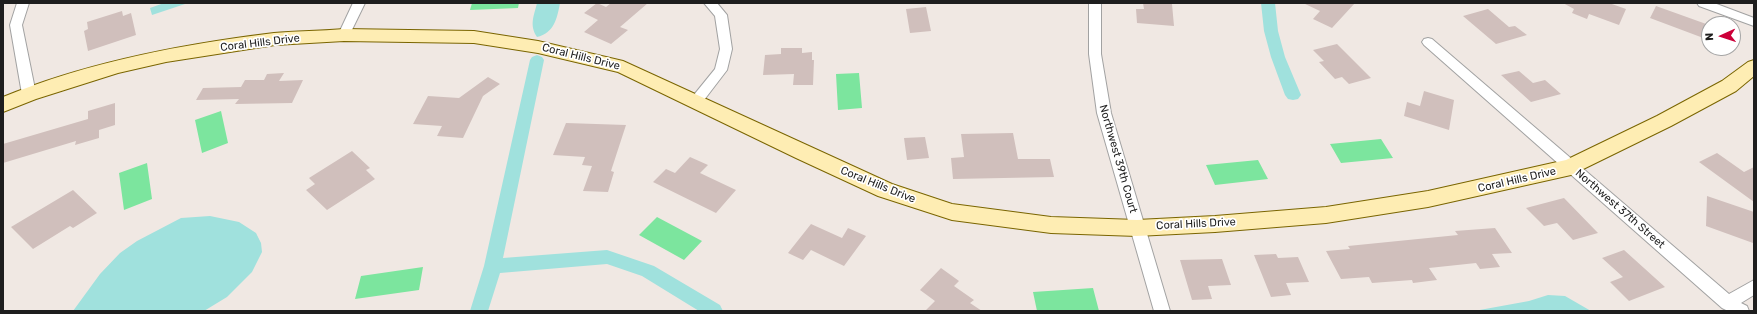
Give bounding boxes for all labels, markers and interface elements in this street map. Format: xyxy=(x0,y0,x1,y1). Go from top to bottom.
north arrow xyxy=(1701,16,1741,56)
street label: Coral Hills Drive xyxy=(220,32,300,54)
text: N xyxy=(1703,32,1716,41)
street label: Coral Hills Drive xyxy=(541,41,621,73)
street label: Northwest 39th Court xyxy=(1096,103,1140,215)
street label: Coral Hills Drive xyxy=(839,164,917,206)
street label: Coral Hills Drive xyxy=(1477,165,1557,195)
street label: Northwest 37th Street xyxy=(1573,167,1667,251)
street label: Coral Hills Drive xyxy=(1156,215,1236,233)

